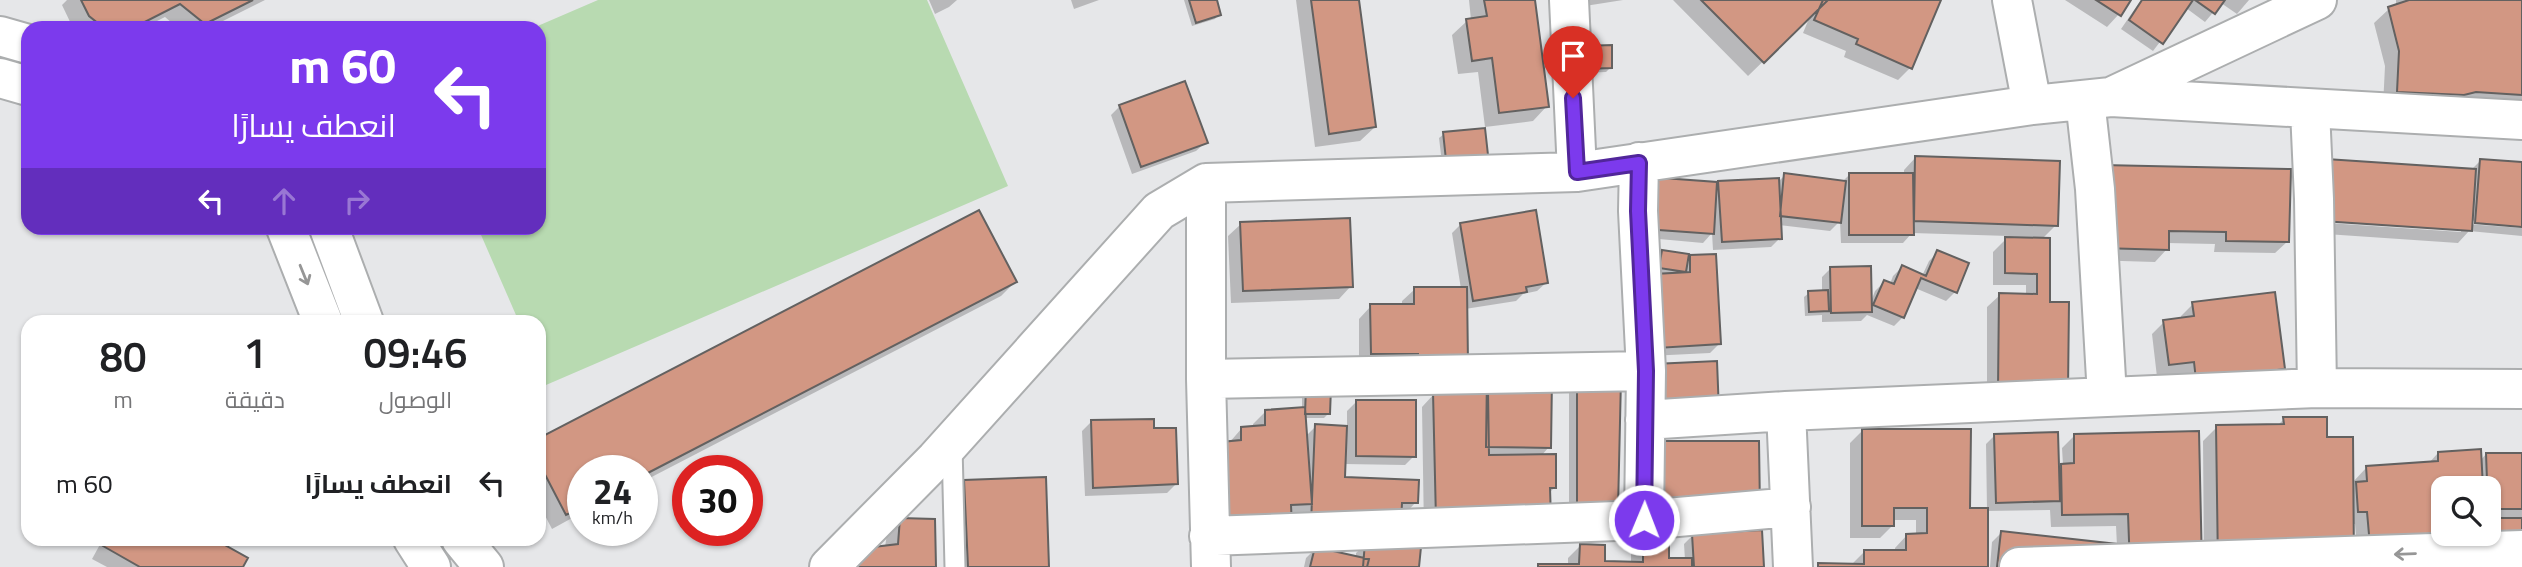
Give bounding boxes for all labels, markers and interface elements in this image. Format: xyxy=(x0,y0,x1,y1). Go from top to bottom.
pin xyxy=(1543,26,1603,98)
text: 60 m xyxy=(289,27,396,102)
icon: arrive xyxy=(1554,37,1592,75)
icon: left xyxy=(420,49,511,140)
text: انعطف يسارًا xyxy=(231,101,396,149)
icon: left xyxy=(192,182,230,220)
icon: ahead xyxy=(265,182,303,220)
icon: right xyxy=(338,182,376,220)
one-way arrow xyxy=(299,263,312,285)
text: 1 xyxy=(243,320,267,384)
text: 09:46 xyxy=(363,320,468,384)
text: 80 xyxy=(100,324,147,388)
text: m xyxy=(113,382,133,417)
text: دقيقة xyxy=(225,382,285,417)
text: الوصول xyxy=(379,382,452,417)
speed limit sign: 30 xyxy=(672,455,763,546)
text: 60 m xyxy=(56,464,113,503)
text: انعطف يسارًا xyxy=(304,464,452,503)
icon: left xyxy=(473,464,511,502)
text: 24 xyxy=(593,464,632,518)
map controls xyxy=(2431,476,2501,546)
button: search xyxy=(2431,476,2501,546)
position arrow xyxy=(1607,483,1681,557)
text: km/h xyxy=(592,504,633,531)
one-way arrow xyxy=(2394,547,2417,561)

